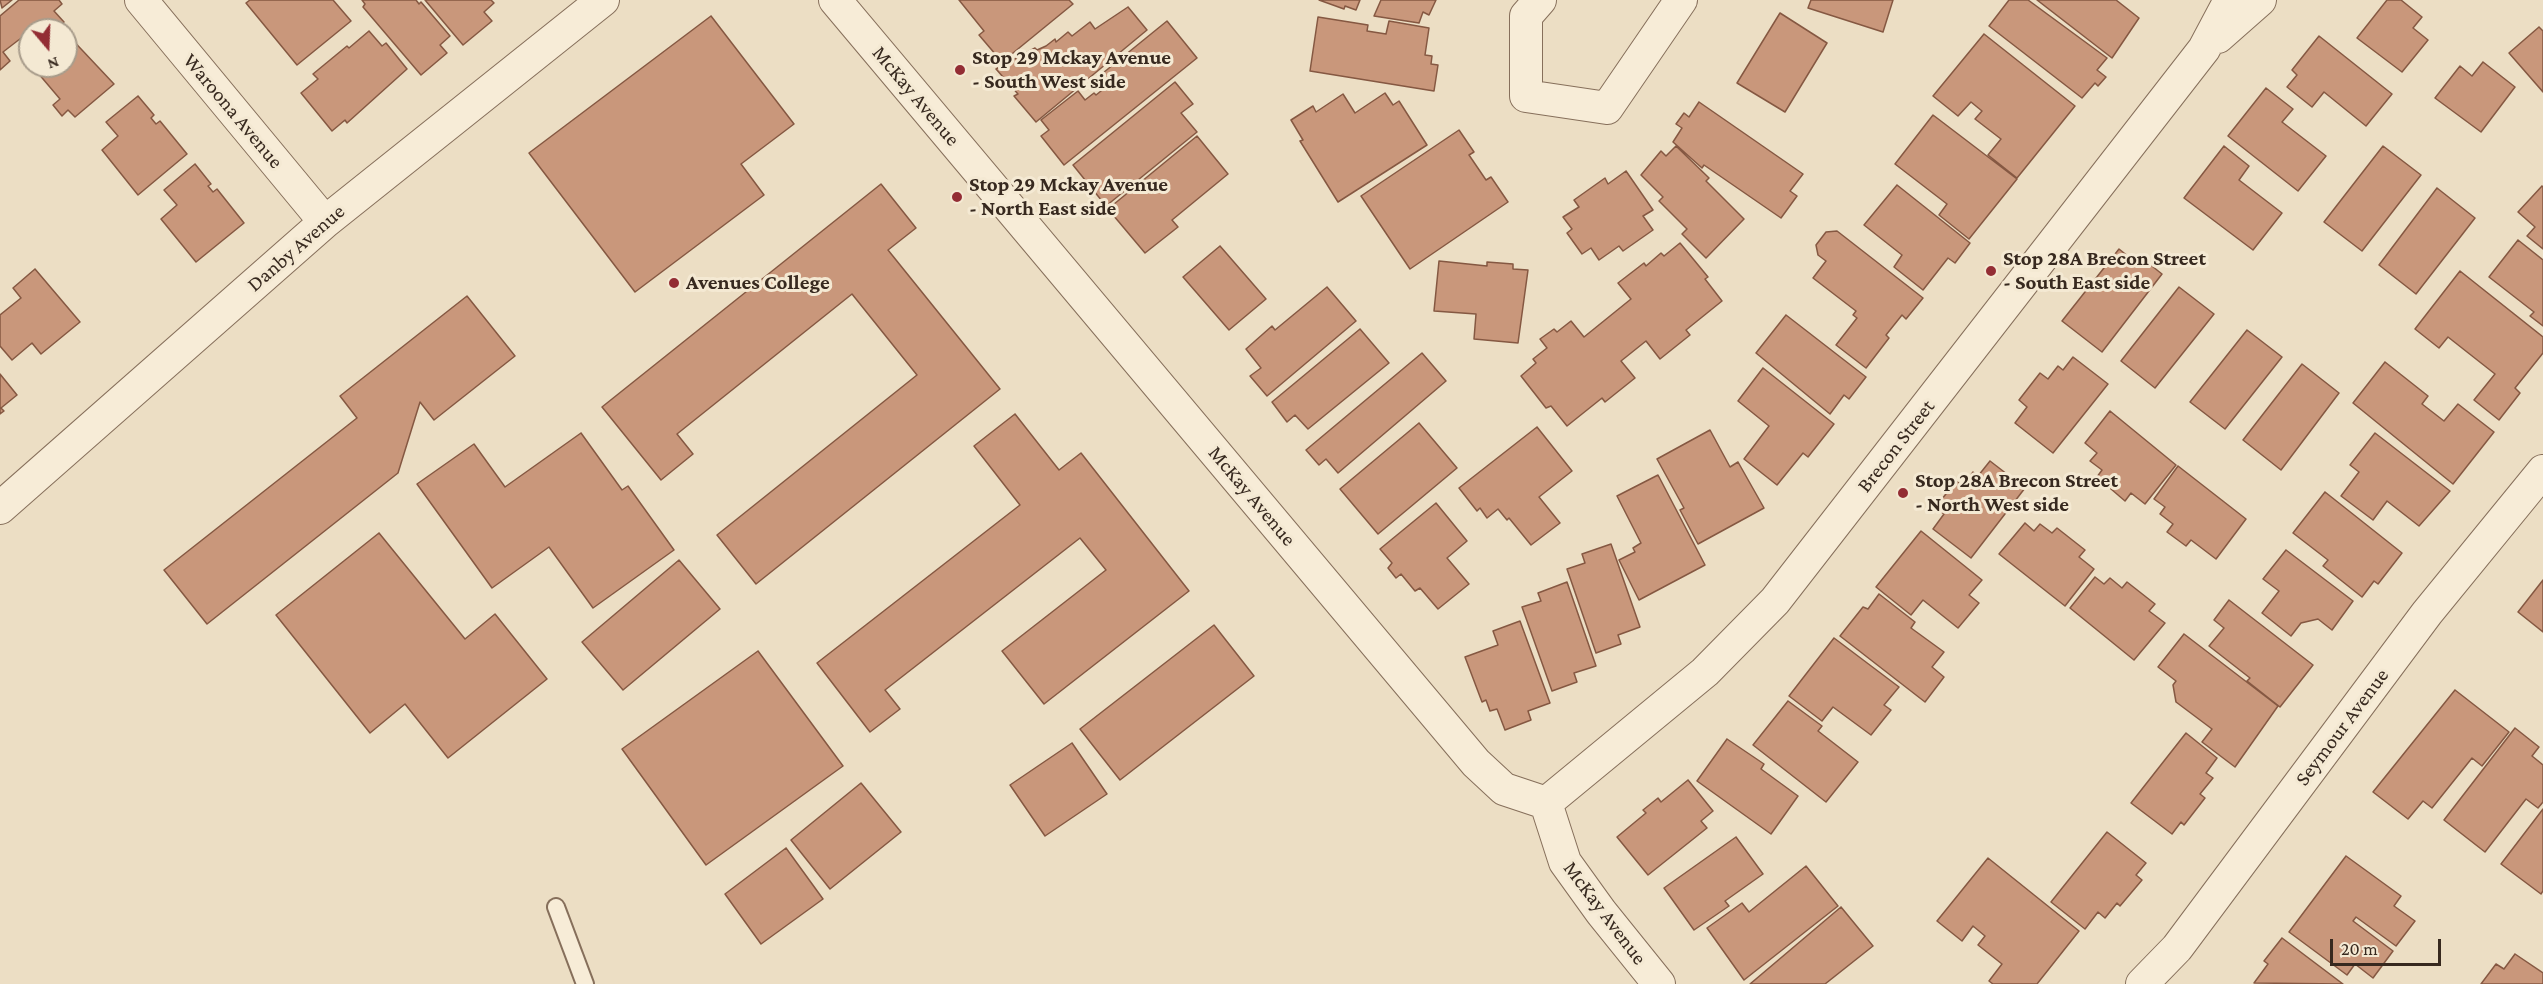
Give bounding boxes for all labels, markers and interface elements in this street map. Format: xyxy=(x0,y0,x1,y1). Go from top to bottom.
north arrow xyxy=(18,18,78,78)
street label: McKay Avenue xyxy=(867,41,965,151)
place label: Stop 29 Mckay Avenue - South West side xyxy=(972,45,1171,95)
street label: Waroona Avenue xyxy=(177,48,289,174)
text: N xyxy=(45,54,61,73)
marker: Stop 29 Mckay Avenue - South West side xyxy=(953,63,967,77)
place label: Stop 29 Mckay Avenue - North East side xyxy=(969,172,1168,222)
marker: Stop 29 Mckay Avenue - North East side xyxy=(950,190,964,204)
street label: Danby Avenue xyxy=(242,199,350,297)
place label: Stop 28A Brecon Street - South East side xyxy=(2003,246,2206,296)
marker: Stop 28A Brecon Street - South East side xyxy=(1984,264,1998,278)
place label: Avenues College xyxy=(686,270,830,296)
marker: Avenues College xyxy=(667,276,681,290)
street label: Brecon Street xyxy=(1852,394,1940,498)
street label: McKay Avenue xyxy=(1203,441,1301,551)
place label: Stop 28A Brecon Street - North West side xyxy=(1915,468,2118,518)
marker: Stop 28A Brecon Street - North West side xyxy=(1896,486,1910,500)
street label: Seymour Avenue xyxy=(2290,663,2394,791)
street label: McKay Avenue xyxy=(1558,856,1652,970)
scale bar xyxy=(2333,927,2444,965)
text: 20 m xyxy=(2341,939,2378,959)

